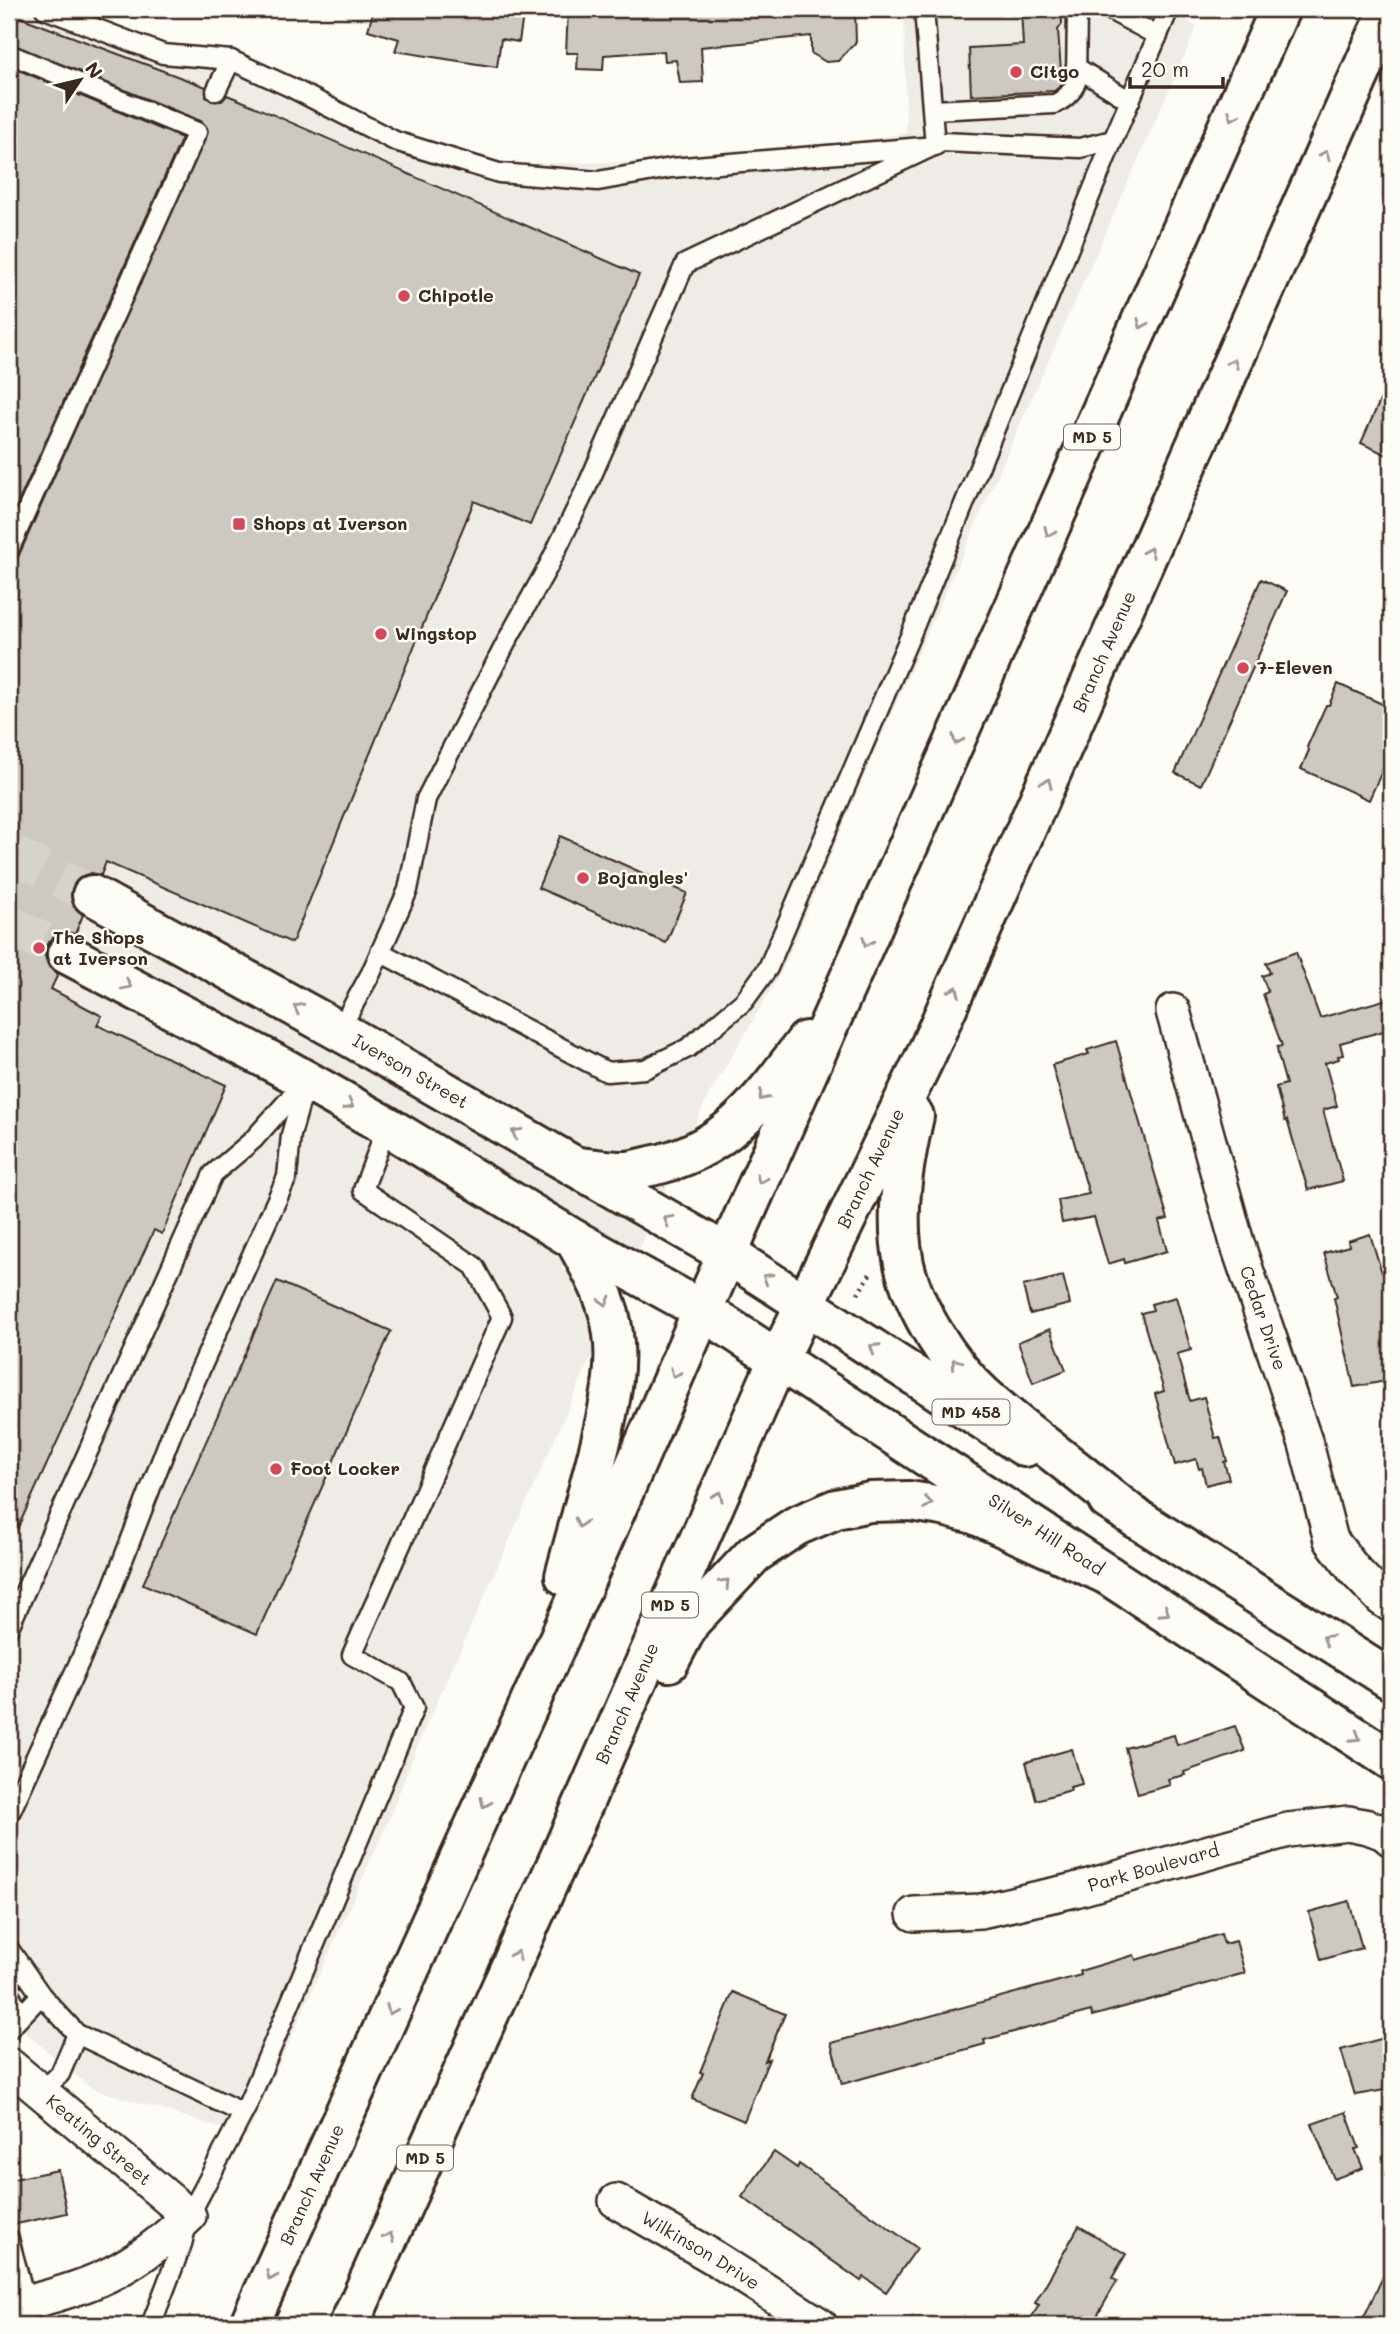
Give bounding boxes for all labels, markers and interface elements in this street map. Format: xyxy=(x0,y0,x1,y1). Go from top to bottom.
north arrow xyxy=(46,46,116,116)
scale bar xyxy=(1130,46,1223,90)
text: 20 m xyxy=(1141,55,1189,82)
text: N xyxy=(80,57,109,83)
place label: Citgo xyxy=(1030,59,1079,83)
marker: Citgo xyxy=(1008,64,1024,80)
one-way arrow xyxy=(1227,109,1241,121)
one-way arrow xyxy=(1317,150,1331,162)
place label: Chipotle xyxy=(418,283,494,307)
marker: Chipotle xyxy=(396,288,412,304)
one-way arrow xyxy=(1136,317,1150,329)
one-way arrow xyxy=(1225,358,1239,370)
road number: MD 5 xyxy=(1064,424,1120,450)
place label: Shops at Iverson xyxy=(253,511,407,535)
marker: Shops at Iverson xyxy=(231,516,247,532)
one-way arrow xyxy=(1043,525,1057,537)
one-way arrow xyxy=(1141,547,1155,560)
street label: Branch Avenue xyxy=(1066,587,1141,716)
place label: Wingstop xyxy=(395,621,477,645)
marker: Wingstop xyxy=(373,626,389,642)
place label: 7-Eleven xyxy=(1257,655,1333,679)
marker: 7-Eleven xyxy=(1235,660,1251,676)
one-way arrow xyxy=(951,733,965,745)
one-way arrow xyxy=(1039,778,1053,790)
place label: Bojangles' xyxy=(597,865,688,889)
marker: Bojangles' xyxy=(575,870,591,886)
place label: The Shops at Iverson xyxy=(53,925,148,970)
one-way arrow xyxy=(861,935,875,947)
marker: The Shops at Iverson xyxy=(31,940,47,956)
one-way arrow xyxy=(120,977,132,991)
one-way arrow xyxy=(947,986,961,998)
one-way arrow xyxy=(292,1003,305,1016)
street label: Iverson Street xyxy=(348,1028,473,1114)
one-way arrow xyxy=(759,1088,771,1101)
one-way arrow xyxy=(342,1097,354,1110)
street label: Branch Avenue xyxy=(831,1104,909,1232)
one-way arrow xyxy=(511,1128,524,1141)
one-way arrow xyxy=(755,1172,769,1185)
one-way arrow xyxy=(663,1215,675,1228)
street label: Cedar Drive xyxy=(1235,1262,1293,1373)
one-way arrow xyxy=(762,1274,775,1287)
one-way arrow xyxy=(596,1295,611,1307)
one-way arrow xyxy=(869,1343,882,1356)
one-way arrow xyxy=(951,1359,964,1371)
one-way arrow xyxy=(669,1365,683,1378)
road number: MD 458 xyxy=(932,1400,1010,1424)
place label: Foot Locker xyxy=(290,1456,400,1480)
marker: Foot Locker xyxy=(268,1461,284,1477)
street label: Silver Hill Road xyxy=(984,1487,1109,1581)
one-way arrow xyxy=(710,1490,724,1503)
one-way arrow xyxy=(922,1496,934,1511)
one-way arrow xyxy=(573,1517,588,1529)
one-way arrow xyxy=(717,1578,730,1591)
road number: MD 5 xyxy=(642,1592,698,1618)
one-way arrow xyxy=(1157,1604,1170,1617)
one-way arrow xyxy=(1322,1635,1335,1648)
street label: Branch Avenue xyxy=(589,1639,664,1768)
one-way arrow xyxy=(1348,1728,1361,1741)
one-way arrow xyxy=(479,1796,493,1808)
street label: Park Boulevard xyxy=(1085,1837,1222,1897)
one-way arrow xyxy=(508,1949,522,1961)
one-way arrow xyxy=(385,2003,399,2016)
street label: Keating Street xyxy=(42,2088,157,2190)
street label: Branch Avenue xyxy=(274,2120,349,2249)
road number: MD 5 xyxy=(397,2146,453,2170)
street label: Wilkinson Drive xyxy=(637,2205,765,2295)
one-way arrow xyxy=(381,2232,395,2244)
one-way arrow xyxy=(265,2269,279,2281)

